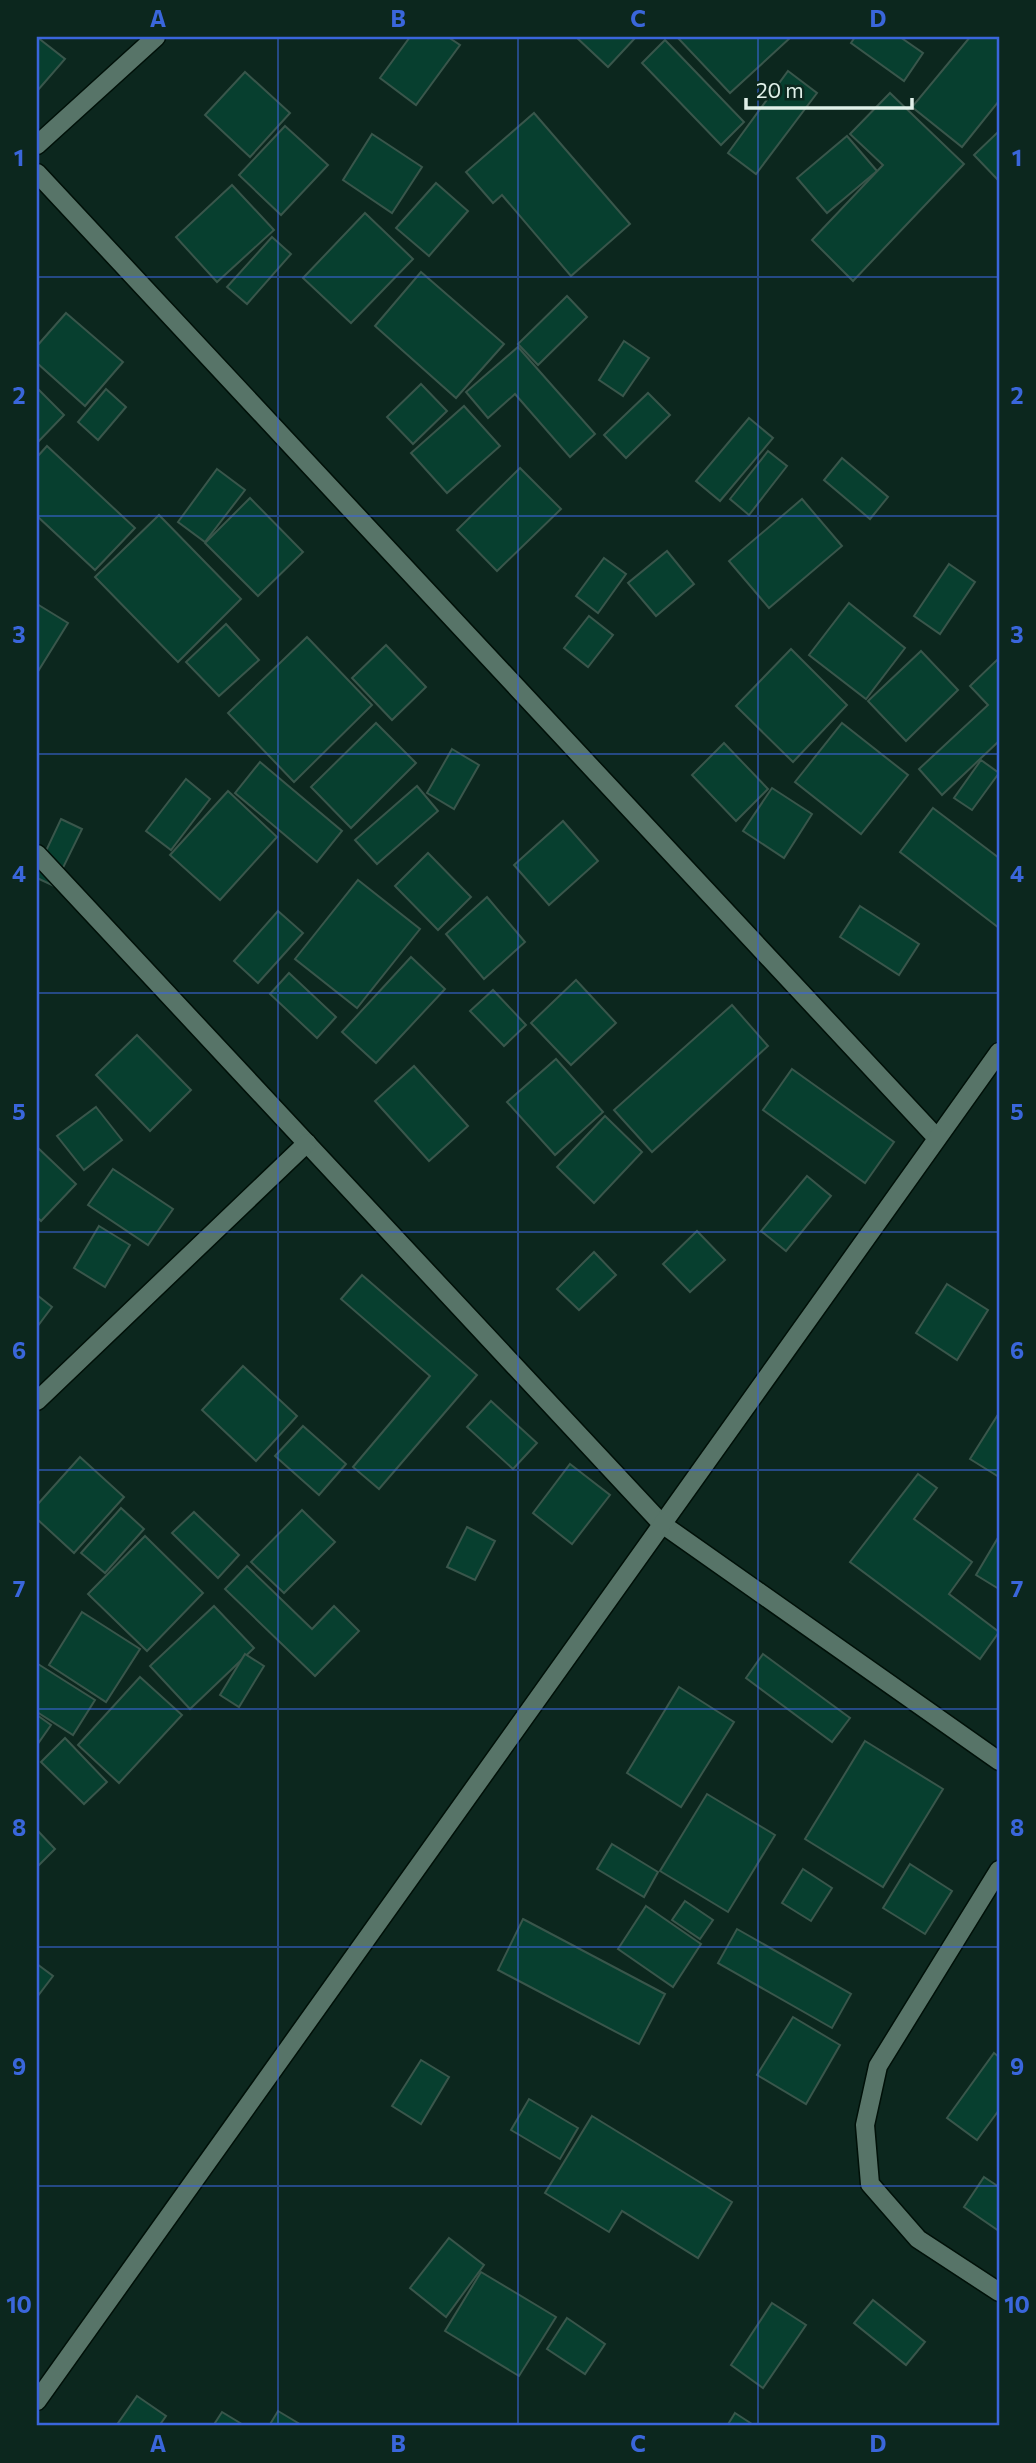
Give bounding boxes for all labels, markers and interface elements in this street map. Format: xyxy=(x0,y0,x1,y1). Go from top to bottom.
text: A xyxy=(150,4,167,32)
text: B xyxy=(390,4,406,32)
text: C xyxy=(630,4,646,32)
text: D xyxy=(870,4,887,32)
scale bar xyxy=(746,66,912,110)
text: 20 m xyxy=(756,77,804,102)
text: 1 xyxy=(14,143,24,171)
text: 1 xyxy=(1012,143,1022,171)
text: 2 xyxy=(12,381,26,409)
text: 2 xyxy=(1010,381,1024,409)
text: 3 xyxy=(12,620,26,648)
text: 3 xyxy=(1010,620,1024,648)
text: 4 xyxy=(12,859,26,887)
text: 4 xyxy=(1010,859,1024,887)
text: 5 xyxy=(12,1097,26,1125)
text: 5 xyxy=(1010,1097,1024,1125)
text: 6 xyxy=(12,1336,26,1364)
text: 6 xyxy=(1010,1336,1024,1364)
text: 7 xyxy=(13,1574,25,1602)
text: 7 xyxy=(1011,1574,1023,1602)
text: 8 xyxy=(12,1813,26,1841)
text: 8 xyxy=(1010,1813,1024,1841)
text: 9 xyxy=(12,2052,26,2080)
text: 9 xyxy=(1010,2052,1024,2080)
text: 10 xyxy=(6,2290,32,2318)
text: 10 xyxy=(1004,2290,1030,2318)
text: A xyxy=(150,2429,167,2457)
text: B xyxy=(390,2429,406,2457)
text: C xyxy=(630,2429,646,2457)
text: D xyxy=(870,2429,887,2457)

